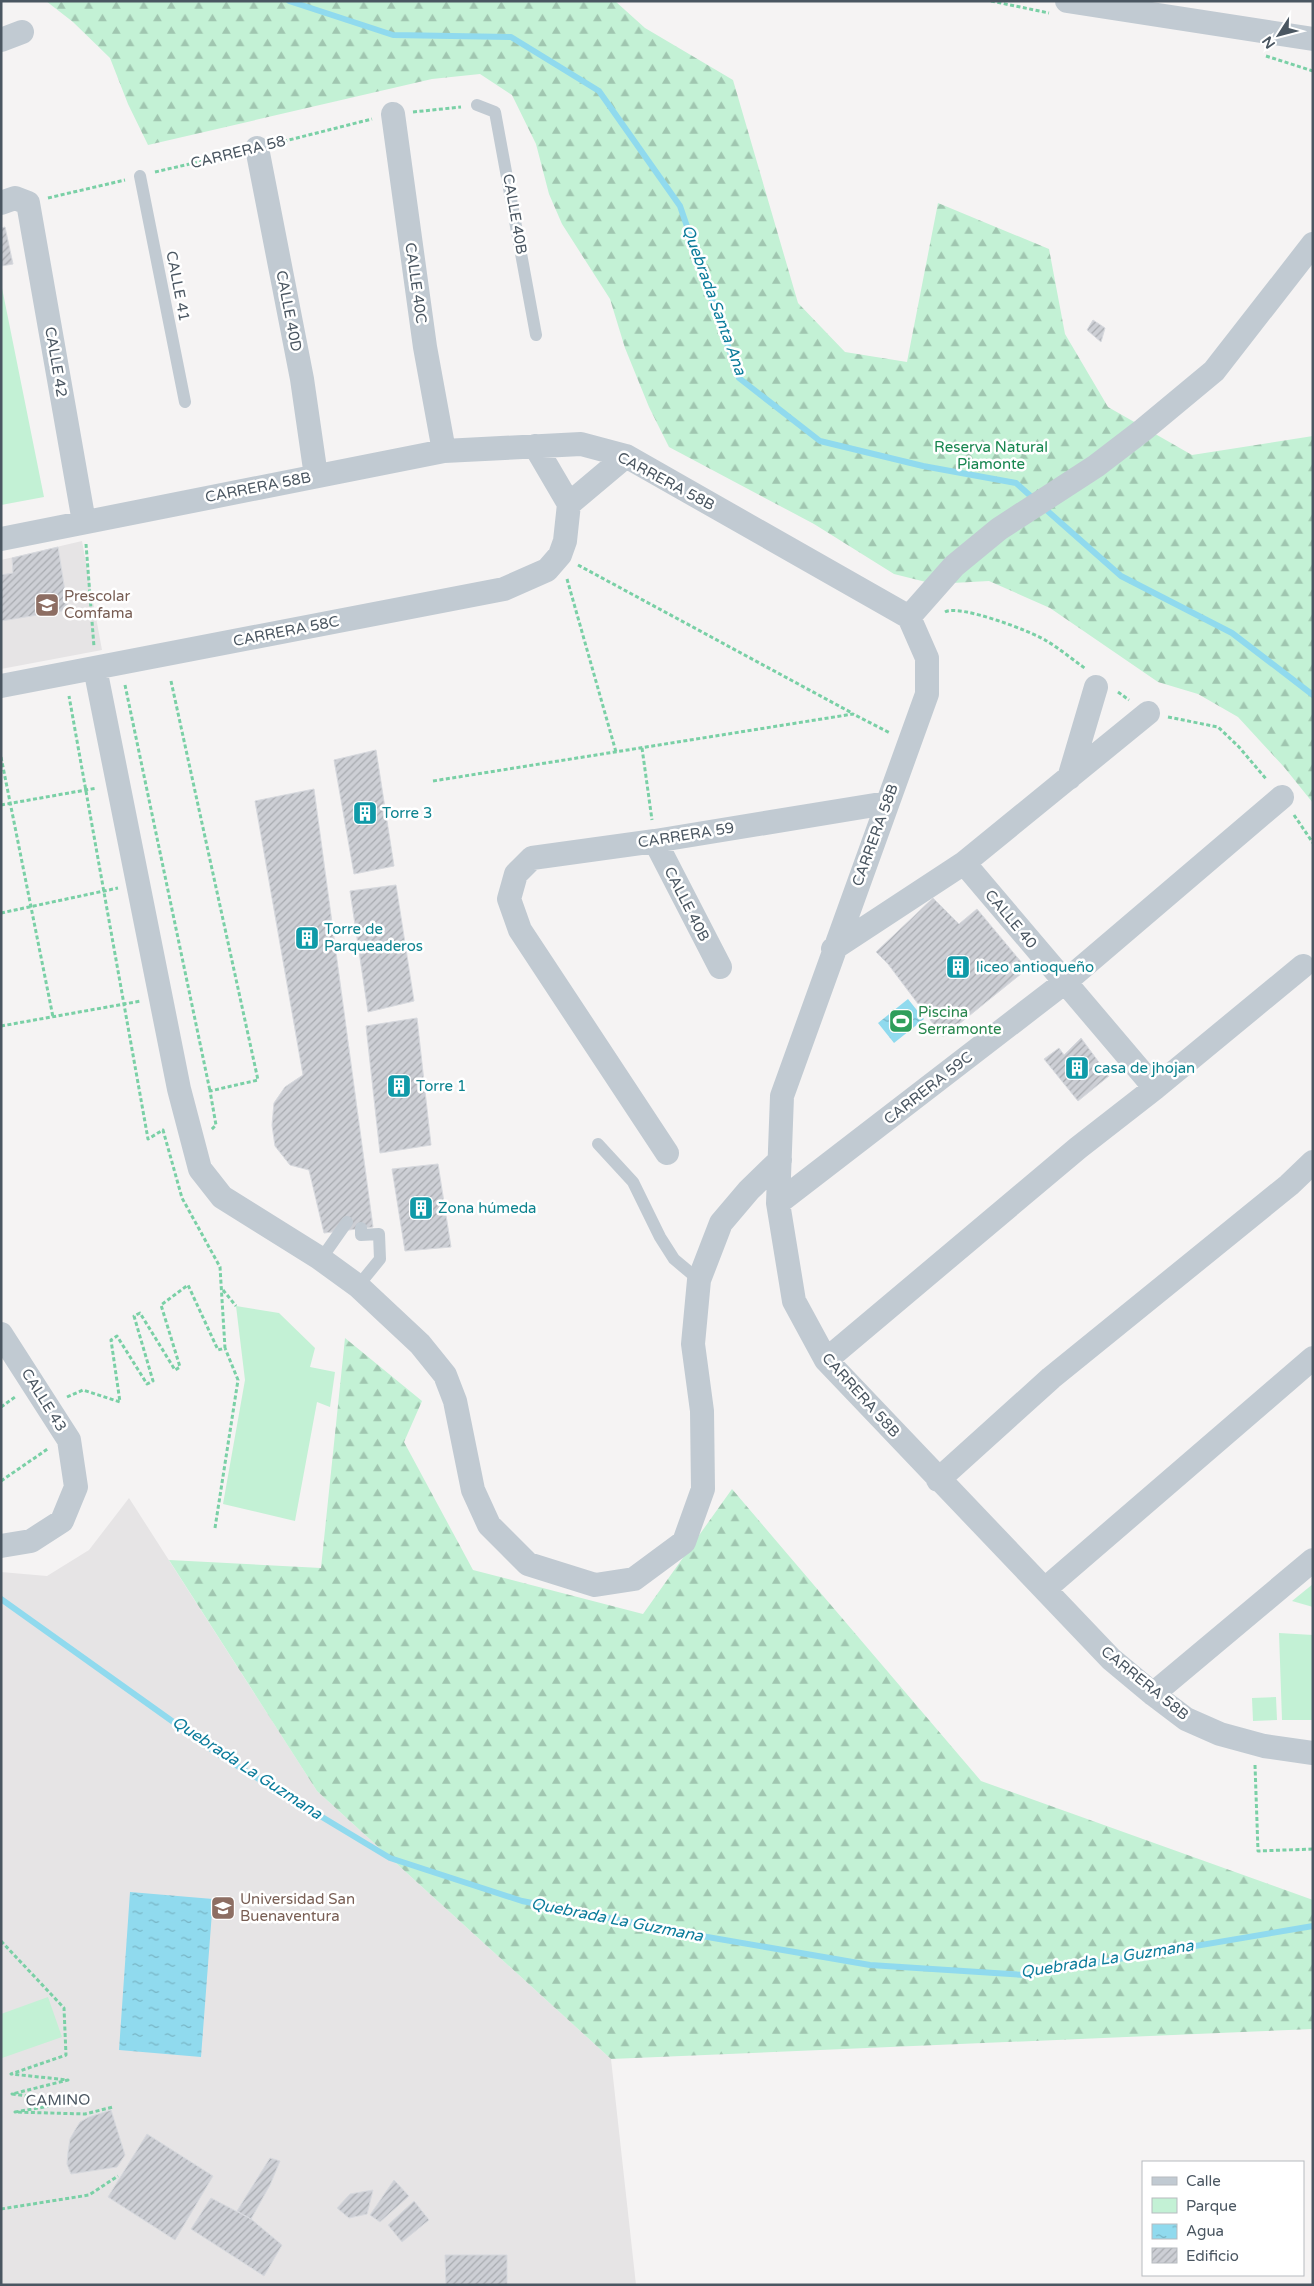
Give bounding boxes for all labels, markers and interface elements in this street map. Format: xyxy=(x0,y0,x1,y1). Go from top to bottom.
north arrow xyxy=(1254,10,1304,60)
text: N xyxy=(1259,33,1279,52)
street label: CARRERA 58 xyxy=(189,132,287,172)
street label: CALLE 40B xyxy=(499,172,531,256)
water label: Quebrada Santa Ana xyxy=(678,222,751,379)
street label: CALLE 40C xyxy=(401,241,431,325)
street label: CALLE 41 xyxy=(162,249,194,323)
street label: CALLE 40D xyxy=(272,269,306,353)
street label: CALLE 42 xyxy=(41,325,71,399)
park label: Reserva Natural Piamonte xyxy=(934,438,1048,473)
street label: CARRERA 58B xyxy=(614,448,718,514)
street label: CARRERA 58B xyxy=(203,468,313,506)
place label: Prescolar Comfama xyxy=(64,587,133,622)
school or university icon: Prescolar Comfama xyxy=(34,592,60,618)
street label: CARRERA 58C xyxy=(231,612,341,650)
street label: CARRERA 58B xyxy=(848,781,902,889)
building icon: Torre 3 xyxy=(352,800,378,826)
place label: Torre 3 xyxy=(382,804,432,822)
street label: CARRERA 59 xyxy=(637,819,735,851)
street label: CALLE 40B xyxy=(660,864,714,944)
street label: CALLE 40 xyxy=(981,886,1041,952)
place label: Torre de Parqueaderos xyxy=(324,920,423,955)
building icon: Torre de Parqueaderos xyxy=(294,925,320,951)
building icon: liceo antioqueño xyxy=(945,954,971,980)
place label: liceo antioqueño xyxy=(976,958,1094,976)
place label: Piscina Serramonte xyxy=(918,1003,1002,1038)
sports icon: Piscina Serramonte xyxy=(888,1008,914,1034)
street label: CARRERA 59C xyxy=(880,1048,976,1128)
building icon: casa de jhojan xyxy=(1064,1055,1090,1081)
place label: casa de jhojan xyxy=(1094,1059,1195,1077)
building icon: Torre 1 xyxy=(386,1073,412,1099)
place label: Torre 1 xyxy=(416,1077,466,1095)
building icon: Zona húmeda xyxy=(408,1195,434,1221)
place label: Zona húmeda xyxy=(438,1199,537,1217)
street label: CARRERA 58B xyxy=(818,1349,904,1441)
street label: CALLE 43 xyxy=(17,1365,71,1435)
street label: CARRERA 58B xyxy=(1098,1642,1192,1724)
water label: Quebrada La Guzmana xyxy=(168,1712,327,1825)
place label: Universidad San Buenaventura xyxy=(240,1890,355,1925)
water label: Quebrada La Guzmana xyxy=(529,1894,706,1947)
school or university icon: Universidad San Buenaventura xyxy=(210,1895,236,1921)
water label: Quebrada La Guzmana xyxy=(1019,1935,1196,1983)
street label: CAMINO xyxy=(26,2090,90,2110)
legend xyxy=(1142,2161,1304,2276)
text: Calle xyxy=(1186,2172,1221,2190)
text: Parque xyxy=(1186,2197,1237,2215)
text: Agua xyxy=(1186,2222,1224,2240)
text: Edificio xyxy=(1186,2247,1239,2265)

